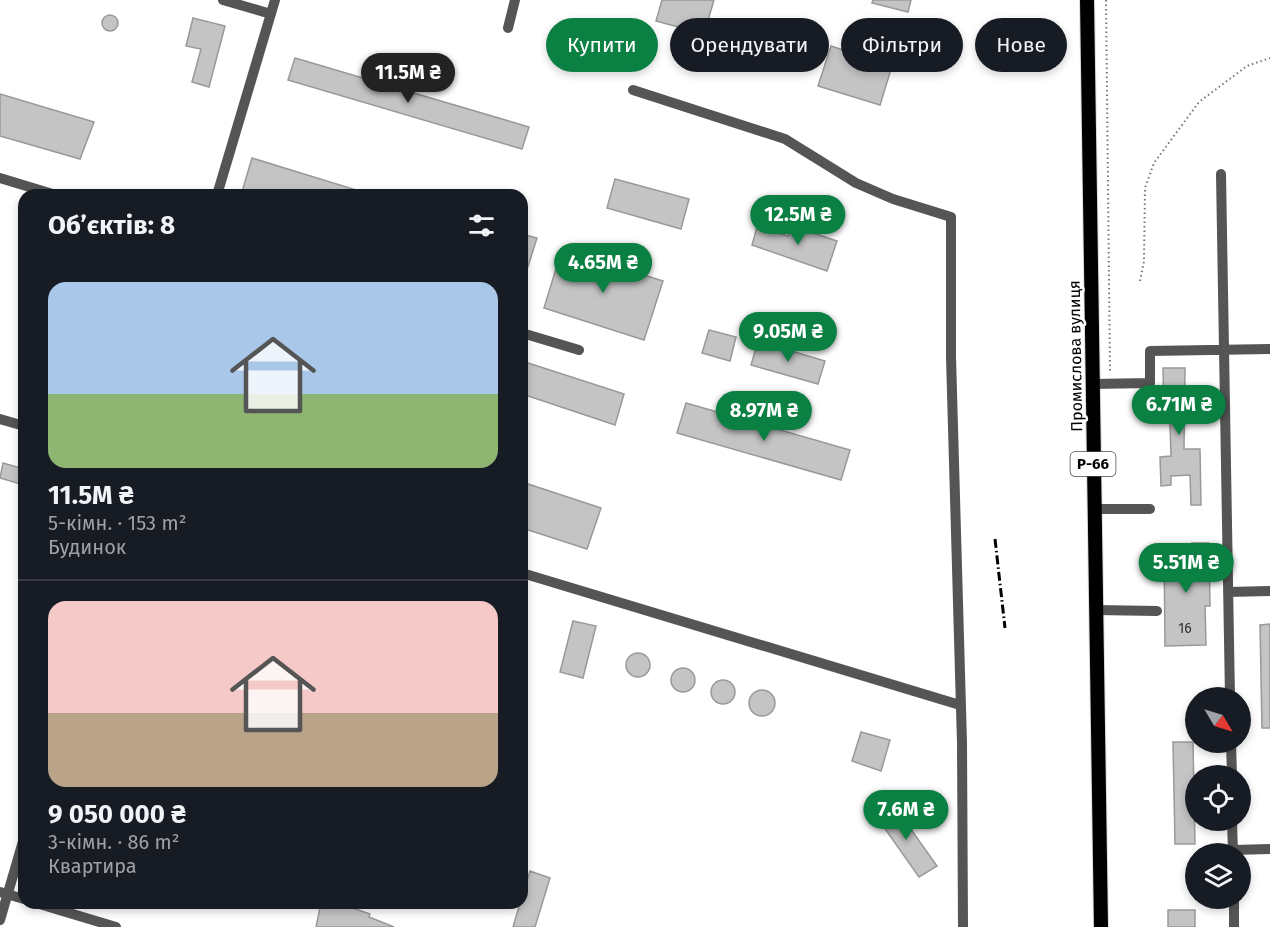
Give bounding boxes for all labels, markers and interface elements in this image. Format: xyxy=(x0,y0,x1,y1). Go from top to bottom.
chip: Купити xyxy=(546,18,658,72)
chip: Орендувати xyxy=(670,18,829,72)
chip: Фільтри xyxy=(841,18,963,72)
chip: Нове xyxy=(975,18,1067,72)
pin: 11.5M ₴ xyxy=(353,53,463,104)
text: 11.5M ₴ xyxy=(375,60,441,84)
pin: 12.5M ₴ xyxy=(743,195,853,246)
text: 12.5M ₴ xyxy=(764,202,832,226)
icon: filters xyxy=(465,209,498,242)
text: Об’єктів: 8 xyxy=(48,210,175,241)
pin: 4.65M ₴ xyxy=(548,243,658,294)
text: 4.65M ₴ xyxy=(568,250,638,274)
street label: Промислова вулиця xyxy=(1065,280,1086,432)
pin: 9.05M ₴ xyxy=(733,312,843,363)
text: 9.05M ₴ xyxy=(753,319,823,343)
icon: home xyxy=(219,321,327,429)
pin: 6.71M ₴ xyxy=(1124,385,1234,436)
pin: 8.97M ₴ xyxy=(709,391,819,442)
text: 6.71M ₴ xyxy=(1146,392,1212,416)
text: 8.97M ₴ xyxy=(730,398,798,422)
road number: Р-66 xyxy=(1070,452,1116,476)
text: 11.5M ₴ xyxy=(48,480,134,511)
text: 5-кімн. · 153 m² xyxy=(48,511,186,535)
text: Будинок xyxy=(48,535,126,559)
pin: 5.51M ₴ xyxy=(1131,543,1241,594)
text: 5.51M ₴ xyxy=(1153,550,1219,574)
house number: 16 xyxy=(1178,620,1192,637)
icon: home xyxy=(219,640,327,748)
north arrow xyxy=(1185,687,1251,753)
map controls xyxy=(1185,687,1251,909)
button: locate xyxy=(1185,765,1251,831)
pin: 7.6M ₴ xyxy=(857,790,955,841)
text: 7.6M ₴ xyxy=(877,797,935,821)
text: 9 050 000 ₴ xyxy=(48,799,186,830)
text: 3-кімн. · 86 m² xyxy=(48,830,180,854)
button: layers xyxy=(1185,843,1251,909)
text: Квартира xyxy=(48,854,137,878)

